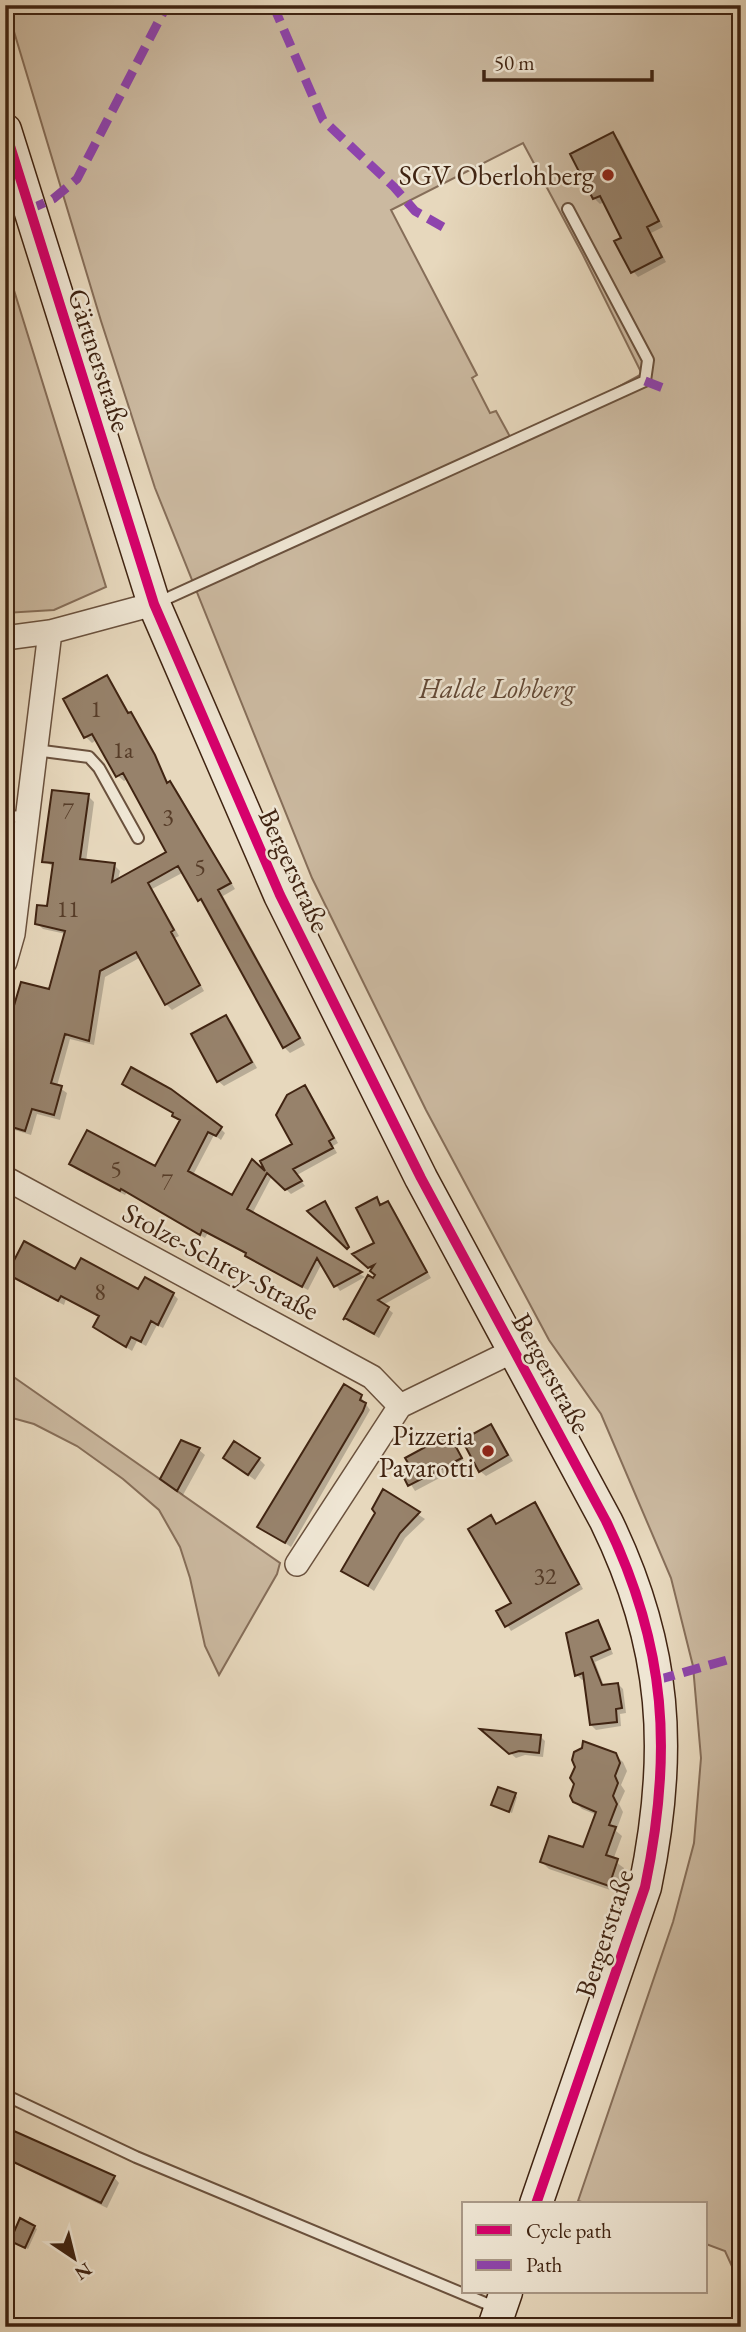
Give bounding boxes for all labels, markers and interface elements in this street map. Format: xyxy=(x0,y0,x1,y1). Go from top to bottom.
scale bar xyxy=(484,38,652,82)
text: 50 m xyxy=(494,49,535,76)
place label: SGV Oberlohberg xyxy=(399,157,595,193)
marker: SGV Oberlohberg xyxy=(600,167,616,183)
street label: Gärtnerstraße xyxy=(60,284,140,436)
park label: Halde Lohberg xyxy=(418,670,576,706)
house number: 1 xyxy=(90,693,102,724)
house number: 1a xyxy=(112,734,134,765)
house number: 7 xyxy=(62,795,74,826)
house number: 3 xyxy=(162,801,174,832)
street label: Bergerstraße xyxy=(251,802,339,938)
house number: 5 xyxy=(194,851,206,882)
house number: 11 xyxy=(56,893,80,924)
house number: 5 xyxy=(110,1153,122,1184)
house number: 7 xyxy=(161,1166,173,1197)
street label: Stolze-Schrey-Straße xyxy=(117,1194,326,1328)
house number: 8 xyxy=(94,1276,106,1307)
street label: Bergerstraße xyxy=(504,1306,600,1440)
place label: Pizzeria Pavarotti xyxy=(379,1417,475,1485)
marker: Pizzeria Pavarotti xyxy=(480,1443,496,1459)
house number: 32 xyxy=(533,1560,557,1591)
street label: Bergerstraße xyxy=(566,1864,642,2002)
legend xyxy=(462,2202,708,2294)
text: Cycle path xyxy=(526,2217,612,2244)
north arrow xyxy=(38,2224,108,2294)
text: Path xyxy=(526,2251,563,2278)
text: N xyxy=(69,2257,97,2287)

